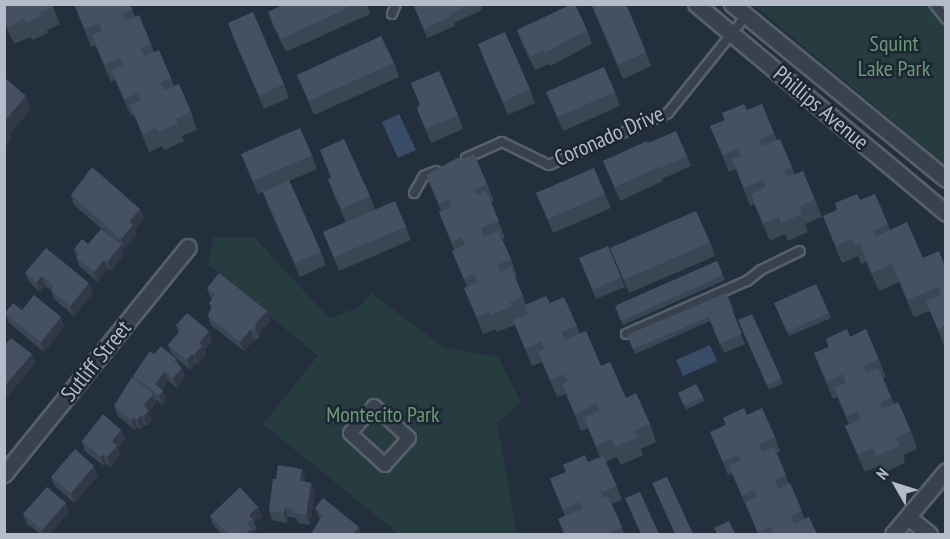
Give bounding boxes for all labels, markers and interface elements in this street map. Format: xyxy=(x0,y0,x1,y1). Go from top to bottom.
park label: Squint Lake Park xyxy=(858,30,930,82)
street label: Phillips Avenue xyxy=(768,60,874,156)
street label: Coronado Drive xyxy=(550,100,668,172)
street label: Sutliff Street xyxy=(55,315,137,407)
park label: Montecito Park xyxy=(326,402,440,428)
north arrow xyxy=(866,455,926,515)
text: N xyxy=(872,464,892,483)

